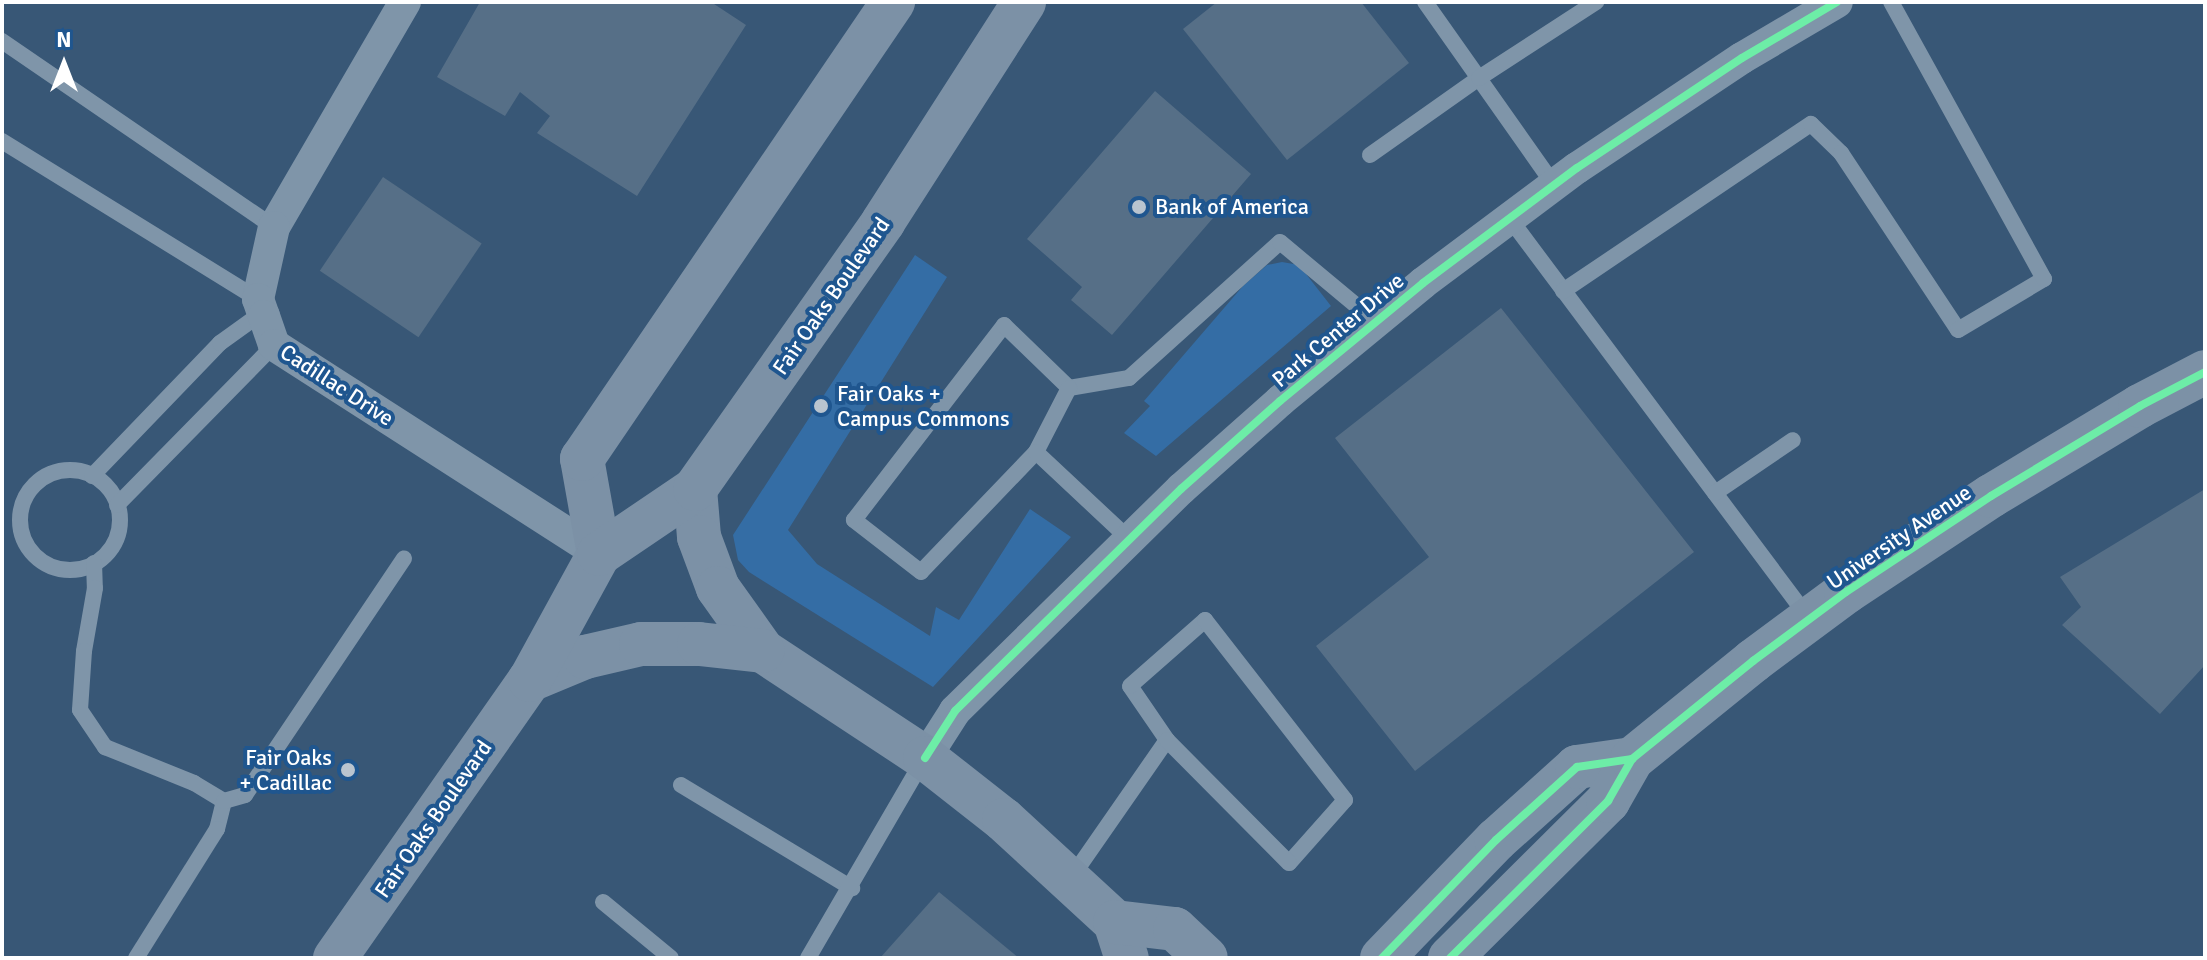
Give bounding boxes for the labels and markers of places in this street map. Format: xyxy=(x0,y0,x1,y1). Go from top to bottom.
place label: Bank of America xyxy=(1155,194,1309,220)
marker: Bank of America xyxy=(1130,198,1148,216)
place label: Fair Oaks + Campus Commons xyxy=(837,380,1010,432)
marker: Fair Oaks + Campus Commons xyxy=(812,397,830,415)
place label: Fair Oaks + Cadillac xyxy=(239,744,332,796)
marker: Fair Oaks + Cadillac xyxy=(339,761,357,779)

